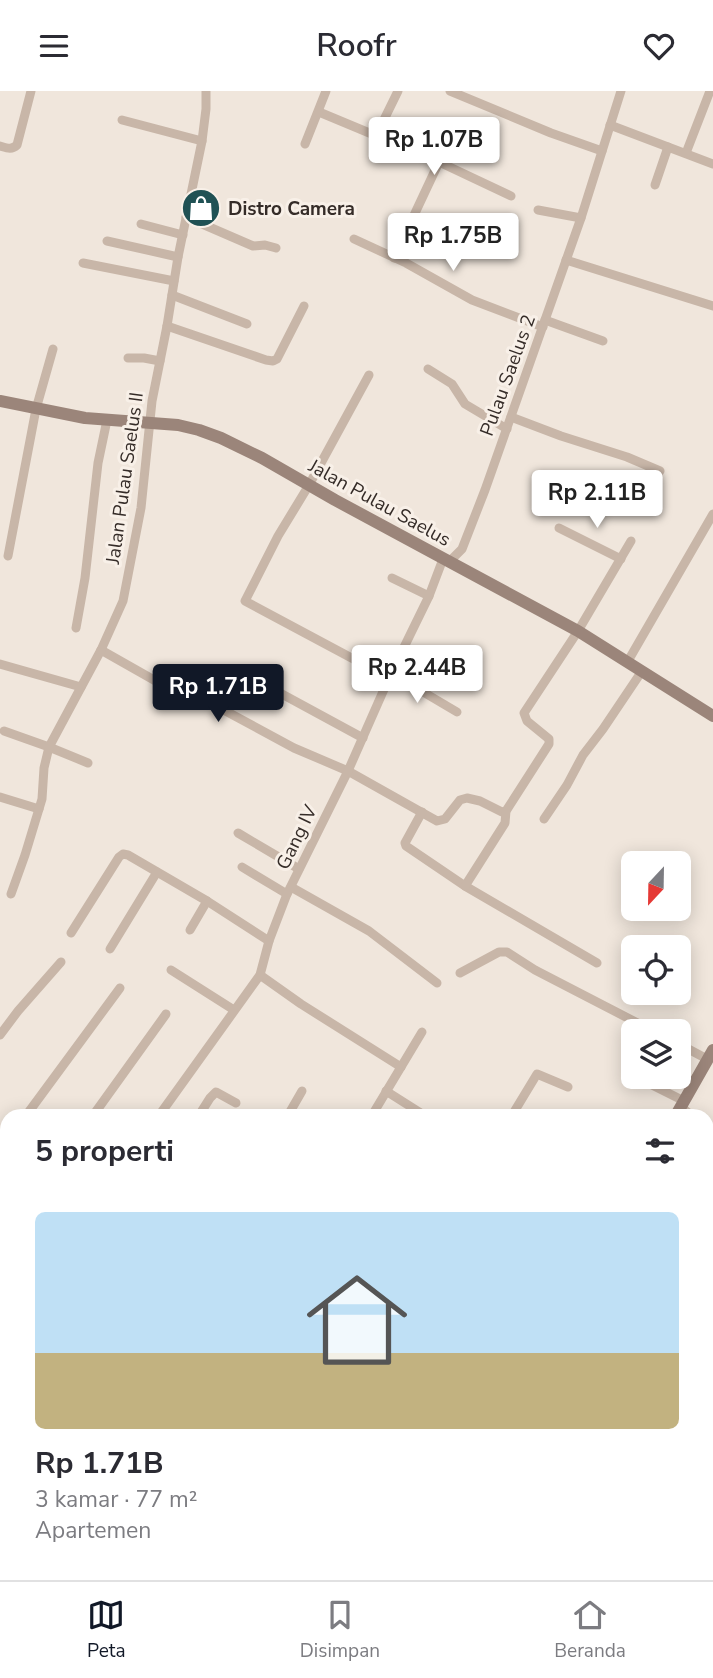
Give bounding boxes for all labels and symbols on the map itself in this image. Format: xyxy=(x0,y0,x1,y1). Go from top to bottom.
pin: Rp 1.07B xyxy=(362,118,506,177)
shop icon: Distro Camera xyxy=(180,187,222,229)
place label: Distro Camera xyxy=(228,196,355,222)
pin: Rp 1.75B xyxy=(381,213,525,273)
street label: Pulau Saelus 2 xyxy=(474,311,542,440)
street label: Jalan Pulau Saelus II xyxy=(100,391,150,567)
street label: Jalan Pulau Saelus xyxy=(303,453,455,553)
pin: Rp 2.11B xyxy=(525,471,669,530)
pin: Rp 2.44B xyxy=(345,645,489,705)
pin: Rp 1.71B xyxy=(146,665,290,724)
street label: Gang IV xyxy=(270,800,324,874)
north arrow xyxy=(621,851,691,921)

